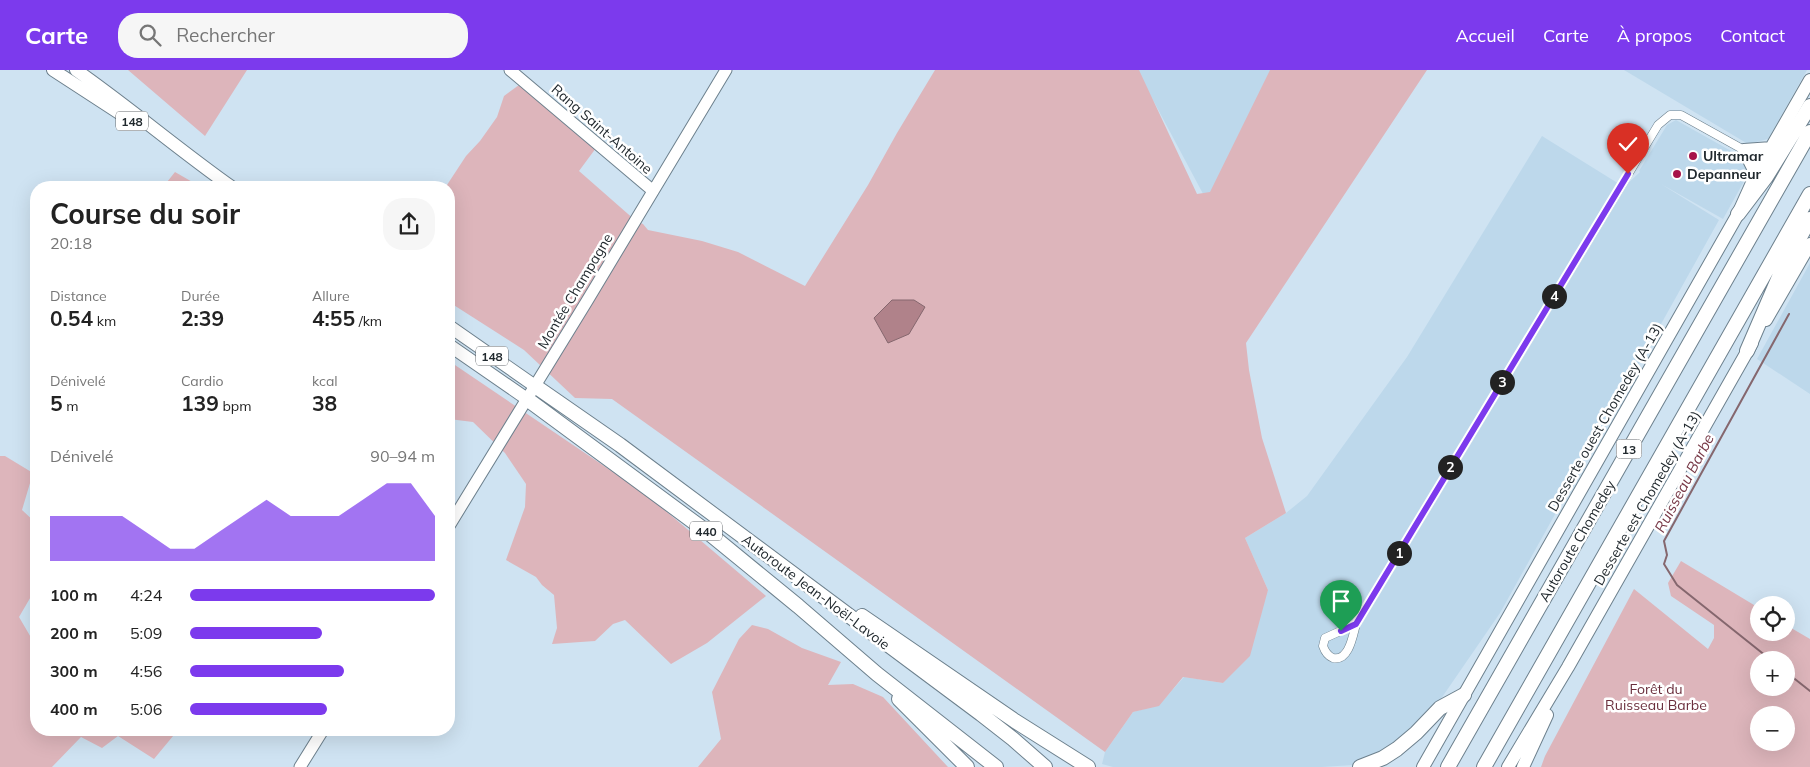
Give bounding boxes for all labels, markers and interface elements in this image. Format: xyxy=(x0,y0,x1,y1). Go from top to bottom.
search box xyxy=(118,13,468,58)
text: Carte xyxy=(25,20,88,50)
icon: search xyxy=(136,21,164,49)
text: Rechercher xyxy=(176,23,275,47)
text: Accueil xyxy=(1455,24,1515,47)
text: Carte xyxy=(1543,24,1589,47)
text: À propos xyxy=(1617,24,1692,47)
text: Contact xyxy=(1720,24,1785,47)
street label: Rang Saint-Antoine xyxy=(548,80,656,178)
road number: 148 xyxy=(116,111,148,130)
pin xyxy=(1607,123,1649,174)
icon: check xyxy=(1614,130,1642,158)
place label: Ultramar xyxy=(1703,147,1764,165)
marker: Ultramar xyxy=(1687,150,1699,162)
place label: Depanneur xyxy=(1687,165,1762,183)
marker: Depanneur xyxy=(1671,168,1683,180)
text: Course du soir xyxy=(50,196,240,231)
button: share xyxy=(383,198,435,250)
street label: Montée Champagne xyxy=(533,230,617,352)
text: 20:18 xyxy=(50,233,92,253)
pin: 4 xyxy=(1542,284,1566,308)
text: Distance xyxy=(50,287,107,305)
text: Durée xyxy=(181,287,220,305)
text: Allure xyxy=(312,287,350,305)
text: 4 xyxy=(1550,287,1559,305)
text: 0.54 xyxy=(50,305,93,331)
text: 2:39 xyxy=(181,305,224,331)
text: 4:55 xyxy=(312,305,355,331)
text: km xyxy=(93,312,116,330)
text: /km xyxy=(355,312,382,330)
street label: Desserte ouest Chomedey (A-13) xyxy=(1544,320,1666,514)
road number: 148 xyxy=(476,346,508,366)
pin: 3 xyxy=(1490,370,1514,394)
text: Dénivelé xyxy=(50,372,106,390)
text: Cardio xyxy=(181,372,223,390)
text: kcal xyxy=(312,372,338,390)
text: 3 xyxy=(1498,373,1507,391)
text: 5 xyxy=(50,390,63,416)
text: 139 xyxy=(181,390,219,416)
text: 38 xyxy=(312,390,337,416)
text: m xyxy=(63,397,79,415)
text: bpm xyxy=(219,397,252,415)
street label: Desserte est Chomedey (A-13) xyxy=(1590,408,1704,588)
water label: Ruisseau Barbe xyxy=(1650,430,1718,536)
road number: 13 xyxy=(1616,439,1642,458)
text: Dénivelé xyxy=(50,446,113,466)
text: 90–94 m xyxy=(370,446,435,466)
pin: 2 xyxy=(1438,454,1462,480)
text: 2 xyxy=(1446,458,1455,476)
street label: Autoroute Chomedey xyxy=(1535,477,1619,605)
road number: 440 xyxy=(690,522,722,541)
street label: Autoroute Jean-Noël-Lavoie xyxy=(738,530,894,654)
pin: 1 xyxy=(1386,540,1412,566)
text: 1 xyxy=(1395,544,1404,562)
pin xyxy=(1320,580,1362,631)
text: 100 m xyxy=(50,585,98,605)
text: 4:24 xyxy=(130,585,162,605)
icon: arrive xyxy=(1327,587,1355,615)
map controls xyxy=(1750,596,1795,751)
button: locate xyxy=(1750,596,1795,641)
text: 200 m xyxy=(50,623,98,643)
text: 5:09 xyxy=(130,623,162,643)
button: + xyxy=(1750,651,1795,696)
text: 300 m xyxy=(50,661,98,681)
text: 4:56 xyxy=(130,661,162,681)
park label: Forêt du Ruisseau Barbe xyxy=(1605,680,1707,714)
text: 400 m xyxy=(50,699,98,719)
text: 5:06 xyxy=(130,699,162,719)
button: − xyxy=(1750,706,1795,751)

